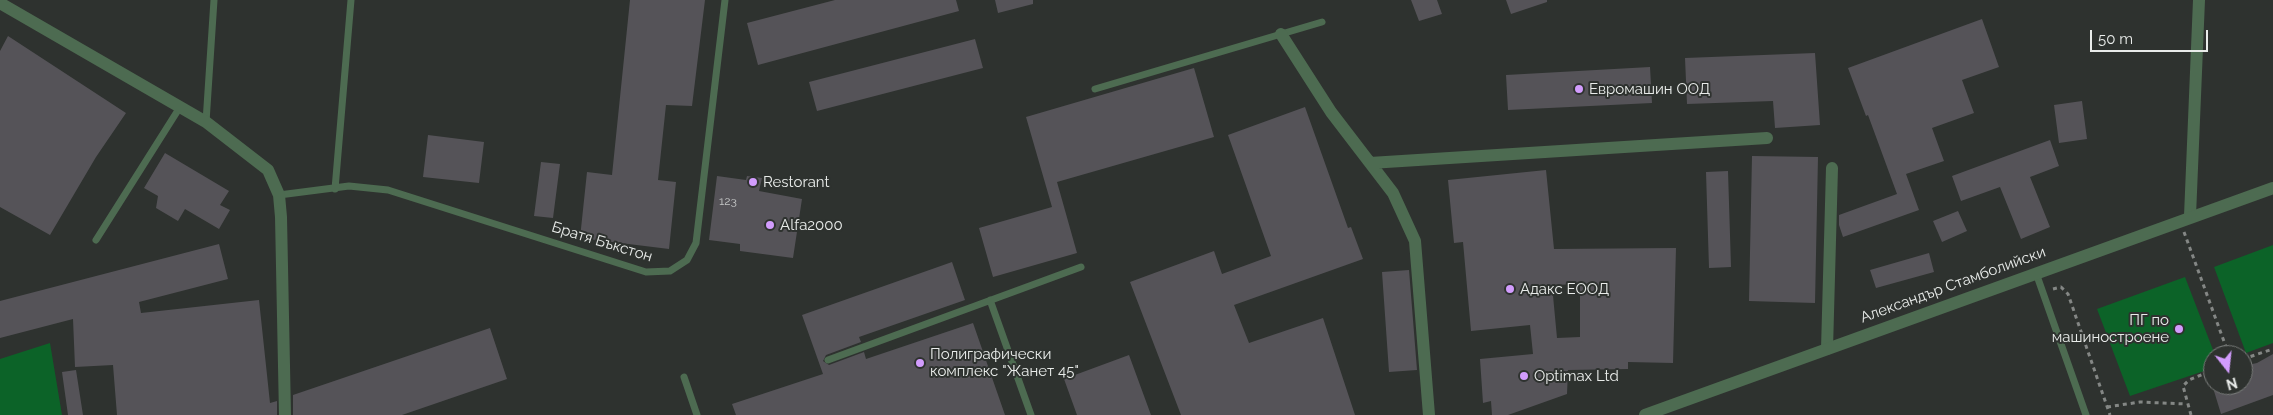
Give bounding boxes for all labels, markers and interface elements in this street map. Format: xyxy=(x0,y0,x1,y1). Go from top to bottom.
scale bar xyxy=(2093,20,2210,52)
text: 50 m xyxy=(2098,30,2133,48)
place label: Евромашин ООД xyxy=(1589,80,1710,98)
marker: Евромашин ООД xyxy=(1573,83,1585,95)
place label: Restorant xyxy=(763,173,830,191)
marker: Restorant xyxy=(747,176,759,188)
house number: 123 xyxy=(719,194,737,208)
place label: Alfa2000 xyxy=(780,216,843,234)
street label: Братя Бъкстон xyxy=(549,218,655,266)
marker: Alfa2000 xyxy=(764,219,776,231)
street label: Александър Стамболийски xyxy=(1858,243,2048,327)
place label: Адакс ЕООД xyxy=(1520,280,1609,298)
marker: Адакс ЕООД xyxy=(1504,283,1516,295)
place label: ПГ по машиностроене xyxy=(2052,311,2169,346)
marker: ПГ по машиностроене xyxy=(2173,323,2185,335)
place label: Полиграфически комплекс "Жанет 45" xyxy=(930,345,1079,380)
north arrow xyxy=(2203,345,2253,395)
marker: Полиграфически комплекс "Жанет 45" xyxy=(914,357,926,369)
place label: Optimax Ltd xyxy=(1534,367,1619,385)
marker: Optimax Ltd xyxy=(1518,370,1530,382)
text: N xyxy=(2225,374,2239,393)

